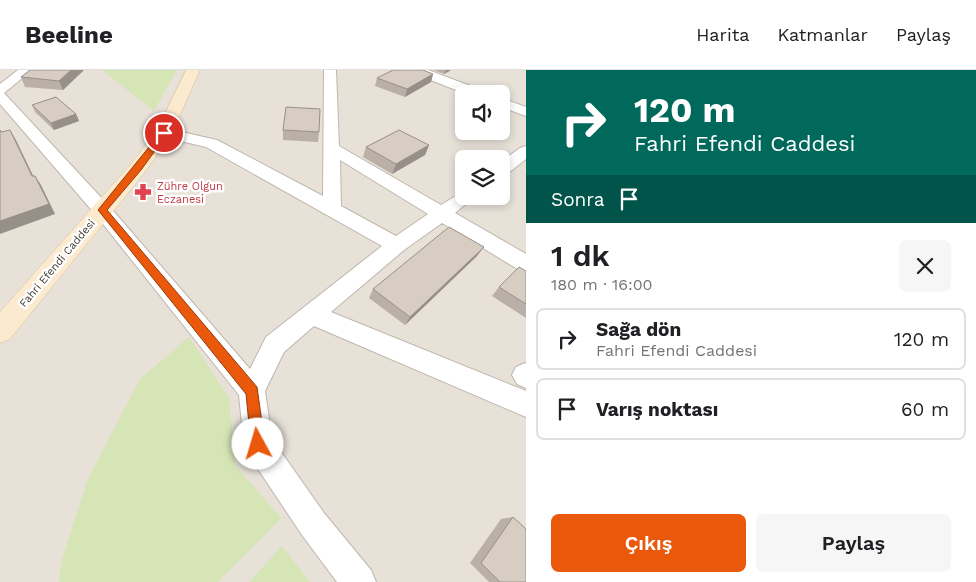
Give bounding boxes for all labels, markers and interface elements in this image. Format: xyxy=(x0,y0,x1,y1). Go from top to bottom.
text: Beeline xyxy=(25,21,113,49)
text: Harita xyxy=(696,24,749,45)
text: Katmanlar xyxy=(777,24,868,45)
text: Paylaş xyxy=(896,24,951,45)
map controls xyxy=(455,85,510,205)
button: sound xyxy=(455,85,510,140)
text: 120 m xyxy=(634,89,735,131)
icon: right xyxy=(551,90,616,155)
pin xyxy=(143,112,185,154)
icon: arrive xyxy=(150,119,178,147)
text: Fahri Efendi Caddesi xyxy=(634,131,855,156)
button: layers xyxy=(455,150,510,205)
place label: Zühre Olgun Eczanesi xyxy=(157,180,223,206)
pharmacy icon: Zühre Olgun Eczanesi xyxy=(133,182,153,202)
icon: arrive xyxy=(615,185,643,213)
text: Sonra xyxy=(551,188,605,211)
street label: Fahri Efendi Caddesi xyxy=(17,217,98,310)
text: 1 dk xyxy=(551,238,610,273)
button: close xyxy=(899,240,951,292)
text: 180 m · 16:00 xyxy=(551,275,653,294)
text: Sağa dön xyxy=(596,318,681,341)
icon: right xyxy=(553,325,581,353)
text: 120 m xyxy=(894,328,949,351)
text: Fahri Efendi Caddesi xyxy=(596,341,757,360)
icon: arrive xyxy=(553,395,581,423)
text: Varış noktası xyxy=(596,398,718,421)
text: 60 m xyxy=(901,398,949,421)
position arrow xyxy=(231,417,283,469)
button: Çıkış xyxy=(551,514,746,572)
button: Paylaş xyxy=(756,514,951,572)

